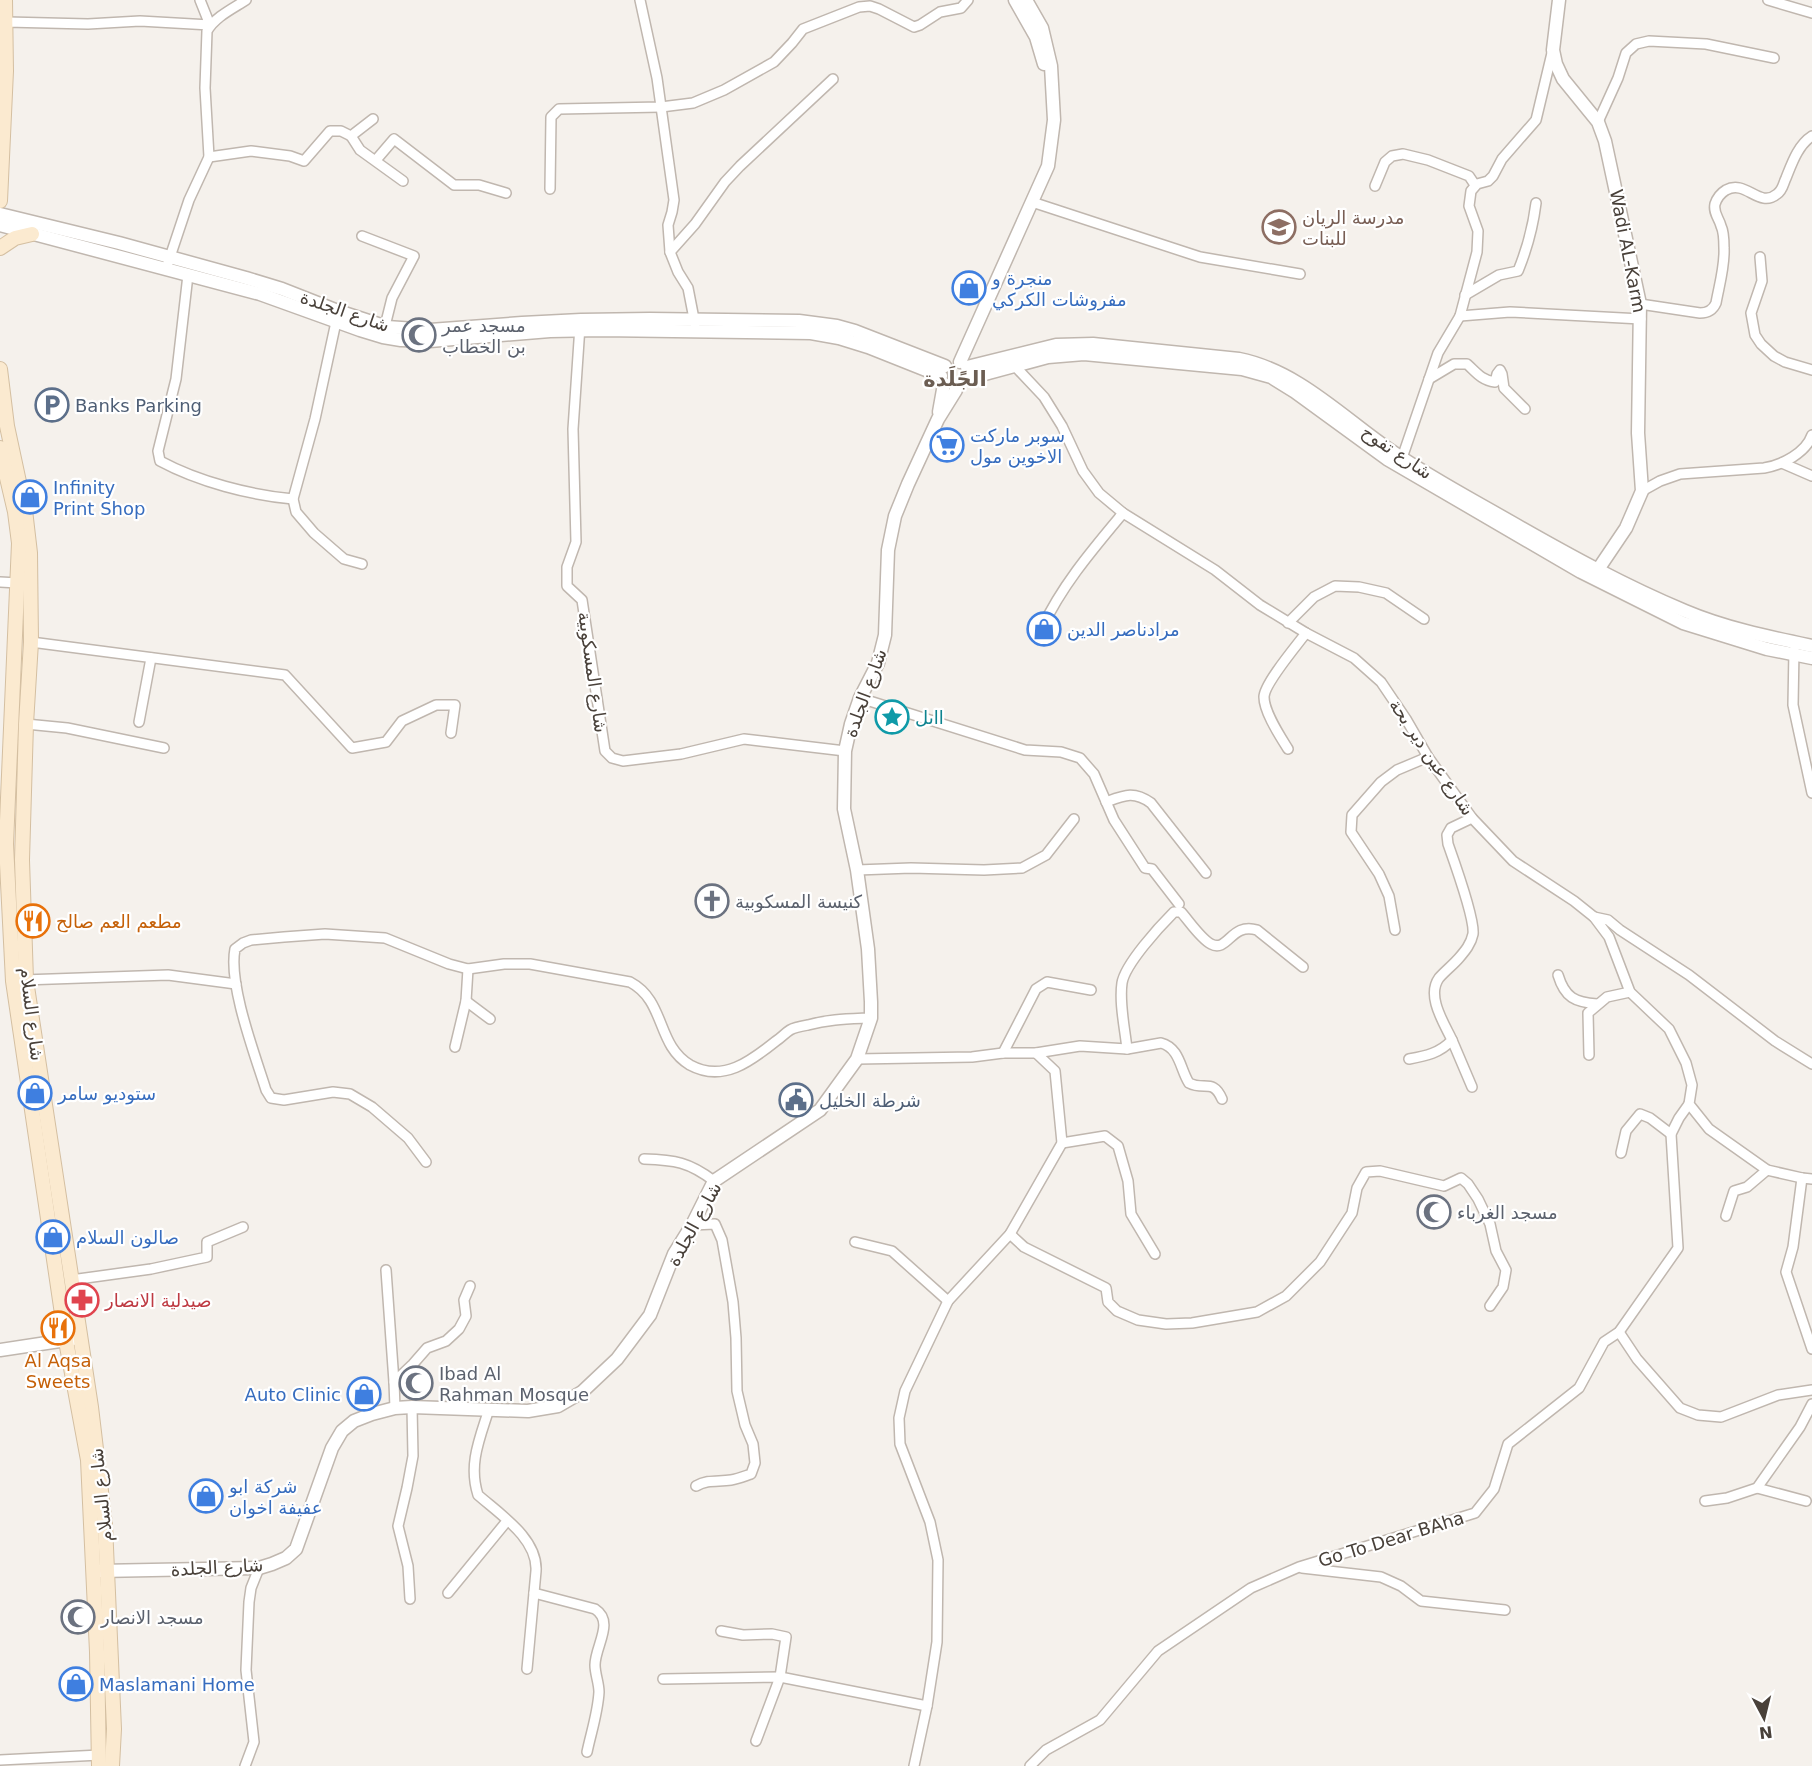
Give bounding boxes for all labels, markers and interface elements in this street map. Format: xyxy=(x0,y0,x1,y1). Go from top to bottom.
street label: Wadi AL-Karm xyxy=(1606,187,1650,315)
place label: مدرسة الريان للبنات xyxy=(1302,207,1404,249)
school or university icon: مدرسة الريان للبنات xyxy=(1261,209,1297,245)
place label: منجرة و مفروشات الكركي xyxy=(991,268,1127,311)
shop icon: منجرة و مفروشات الكركي xyxy=(951,270,987,306)
street label: شارع الجلدة xyxy=(297,286,392,337)
place label: مسجد عمر بن الخطاب xyxy=(441,315,526,358)
mosque icon: مسجد عمر بن الخطاب xyxy=(401,317,437,353)
district label: الجًلَدة xyxy=(923,365,987,391)
parking icon: Banks Parking xyxy=(34,387,70,423)
place label: Banks Parking xyxy=(75,395,202,416)
street label: شارع تفوح xyxy=(1357,421,1436,484)
place label: سوبر ماركت الاخوين مول xyxy=(970,425,1065,468)
supermarket icon: سوبر ماركت الاخوين مول xyxy=(929,427,965,463)
place label: Infinity Print Shop xyxy=(53,477,145,519)
shop icon: Infinity Print Shop xyxy=(12,479,48,515)
street label: شارع المسكوبية xyxy=(573,610,612,734)
shop icon: مرادناصر الدين xyxy=(1026,611,1062,647)
place label: مرادناصر الدين xyxy=(1067,619,1180,641)
street label: شارع الجلدة xyxy=(839,646,892,740)
street label: شارع عين دير بحة xyxy=(1384,695,1479,820)
place icon: ااىل xyxy=(874,699,910,735)
place label: ااىل xyxy=(915,707,944,728)
church icon: كنيسة المسكوبية xyxy=(694,883,730,919)
place label: كنيسة المسكوبية xyxy=(735,891,863,913)
restaurant icon: مطعم العم صالح xyxy=(15,903,51,939)
place label: مطعم العم صالح xyxy=(56,911,182,933)
street label: شارع السلام xyxy=(15,966,48,1062)
shop icon: ستوديو سامر xyxy=(17,1075,53,1111)
public building icon: شرطة الخليل xyxy=(778,1082,814,1118)
place label: ستوديو سامر xyxy=(57,1083,156,1105)
place label: شرطة الخليل xyxy=(819,1090,921,1112)
street label: شارع الجلدة xyxy=(662,1178,727,1270)
mosque icon: مسجد الغرباء xyxy=(1416,1194,1452,1230)
place label: مسجد الغرباء xyxy=(1457,1202,1558,1224)
shop icon: صالون السلام xyxy=(35,1219,71,1255)
place label: صالون السلام xyxy=(76,1227,179,1249)
pharmacy icon: صيدلية الانصار xyxy=(64,1282,100,1318)
place label: صيدلية الانصار xyxy=(104,1290,212,1311)
restaurant icon: Al Aqsa Sweets xyxy=(40,1310,76,1346)
place label: Al Aqsa Sweets xyxy=(25,1350,91,1392)
place label: Ibad Al Rahman Mosque xyxy=(439,1363,589,1405)
mosque icon: Ibad Al Rahman Mosque xyxy=(398,1365,434,1401)
shop icon: Auto Clinic xyxy=(346,1376,382,1412)
place label: Auto Clinic xyxy=(245,1384,341,1405)
street label: شارع السلام xyxy=(86,1447,117,1543)
place label: شركة ابو عفيفة اخوان xyxy=(228,1476,322,1519)
shop icon: شركة ابو عفيفة اخوان xyxy=(188,1478,224,1514)
street label: Go To Dear BAha xyxy=(1315,1507,1467,1571)
street label: شارع الجلدة xyxy=(170,1554,264,1581)
mosque icon: مسجد الانصار xyxy=(60,1599,96,1635)
place label: مسجد الانصار xyxy=(100,1607,204,1628)
shop icon: Maslamani Home xyxy=(58,1666,94,1702)
place label: Maslamani Home xyxy=(99,1674,255,1695)
north arrow xyxy=(1734,1688,1794,1748)
text: N xyxy=(1758,1722,1774,1743)

